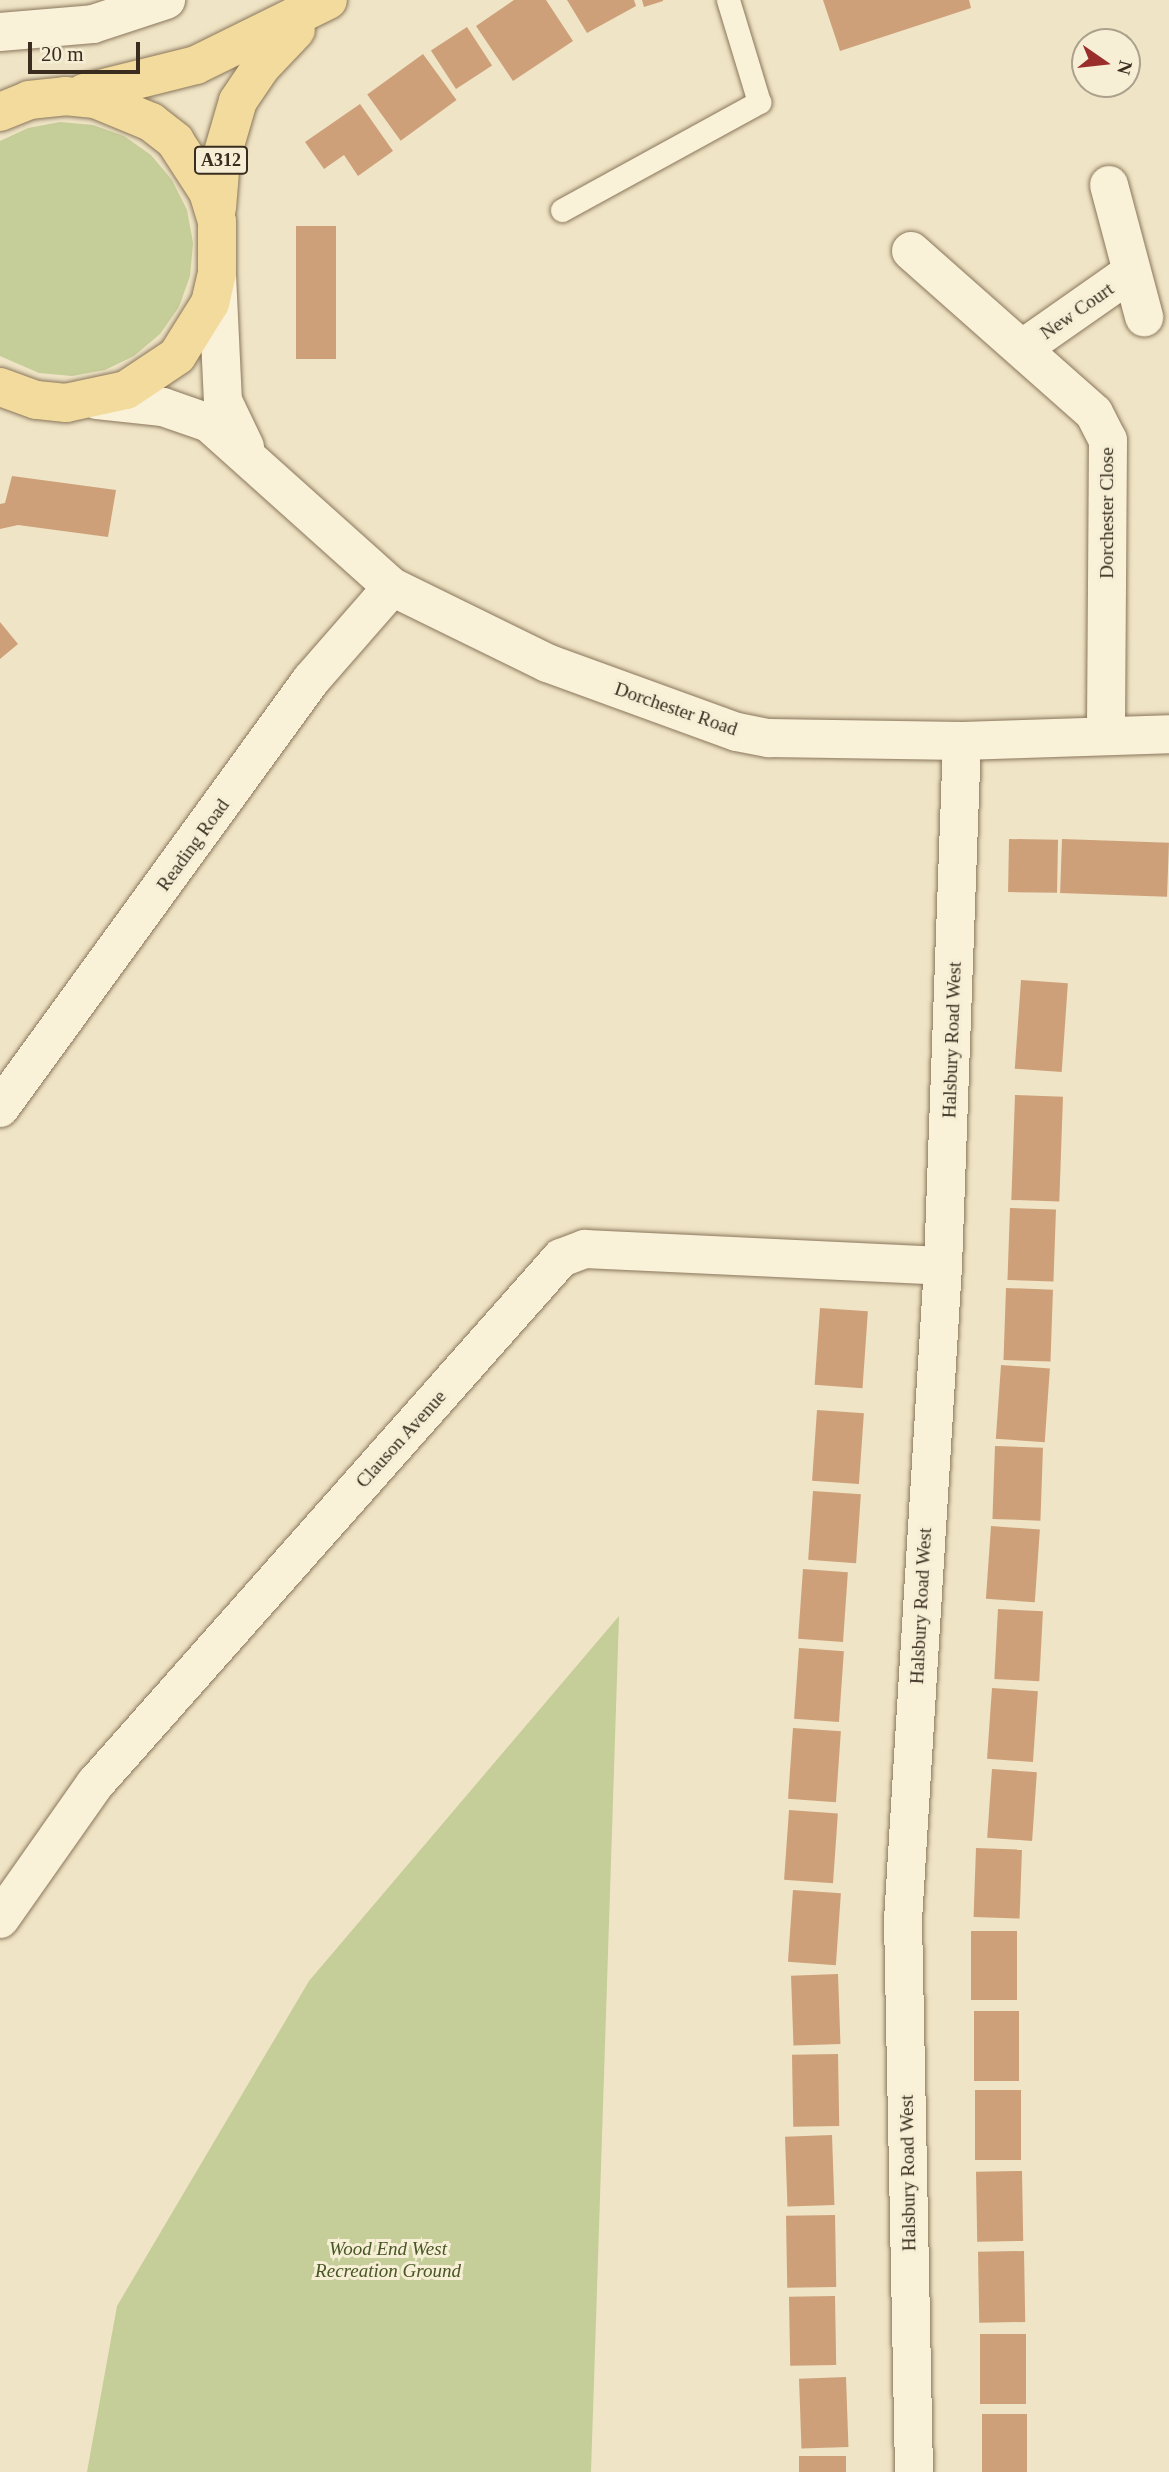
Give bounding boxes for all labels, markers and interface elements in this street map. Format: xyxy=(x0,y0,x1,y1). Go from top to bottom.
scale bar xyxy=(32,28,144,72)
north arrow xyxy=(1071,28,1141,98)
text: 20 m xyxy=(41,42,84,66)
text: N xyxy=(1113,59,1137,77)
road number: A312 xyxy=(193,146,249,174)
street label: New Court xyxy=(1036,278,1118,344)
street label: Dorchester Close xyxy=(1096,447,1118,579)
street label: Dorchester Road xyxy=(612,677,740,741)
street label: Reading Road xyxy=(152,795,234,895)
street label: Halsbury Road West xyxy=(938,961,966,1119)
street label: Clauson Avenue xyxy=(351,1385,451,1493)
street label: Halsbury Road West xyxy=(906,1527,936,1685)
street label: Halsbury Road West xyxy=(895,2094,921,2252)
park label: Wood End West Recreation Ground xyxy=(315,2238,461,2282)

